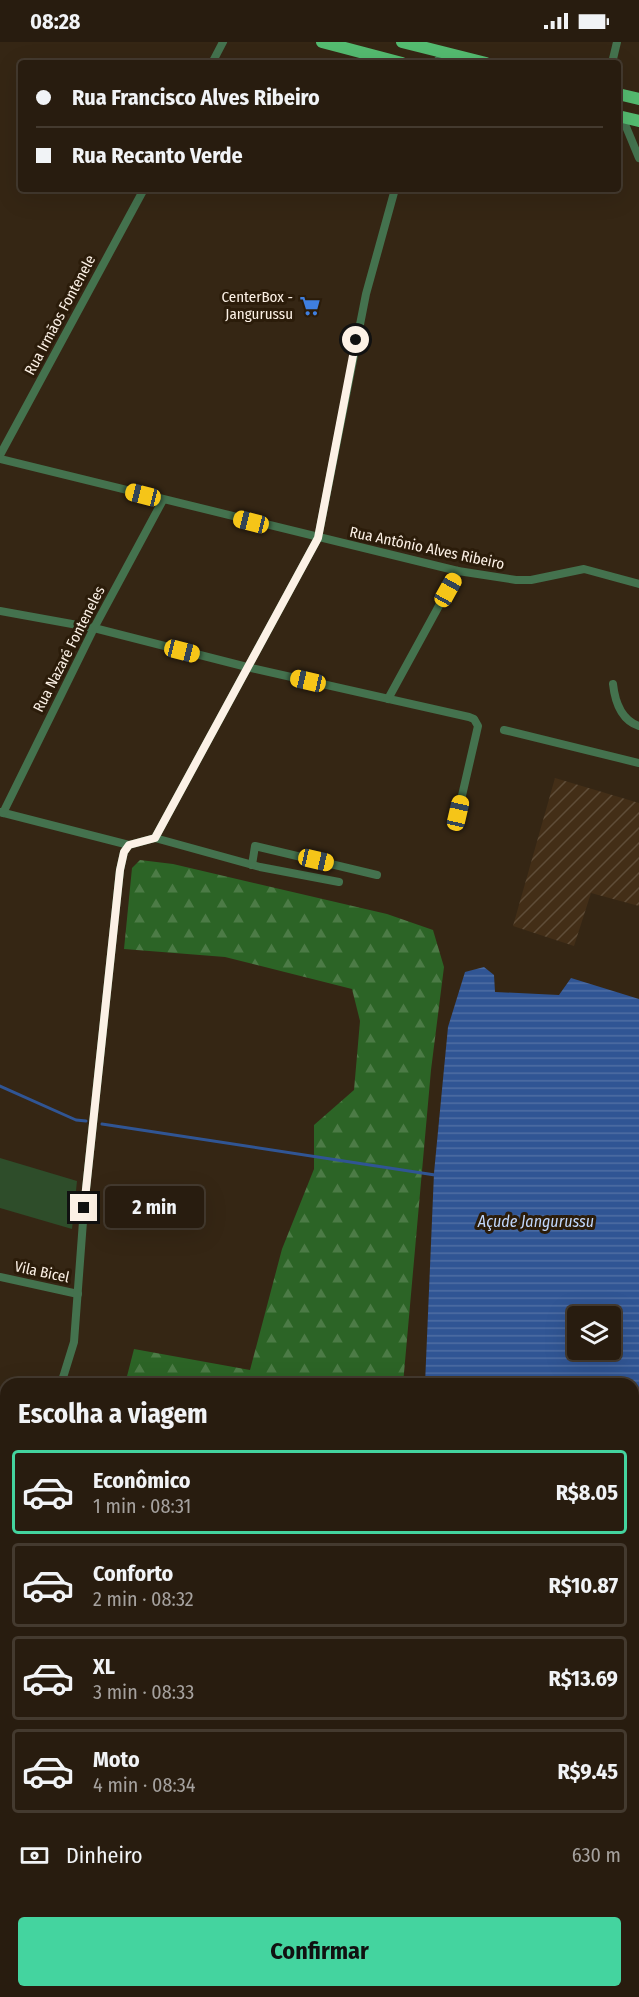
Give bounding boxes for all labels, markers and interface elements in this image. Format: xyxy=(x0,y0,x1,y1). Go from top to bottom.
text: 08:28 xyxy=(30,8,80,35)
text: Rua Francisco Alves Ribeiro xyxy=(72,84,320,111)
text: Rua Recanto Verde xyxy=(72,142,243,169)
street label: Rua Irmãos Fontenele xyxy=(21,252,99,378)
place label: CenterBox - Jangurussu xyxy=(221,288,293,323)
supermarket icon: CenterBox - Jangurussu xyxy=(298,294,322,318)
route start xyxy=(342,326,369,353)
car xyxy=(123,482,163,508)
car xyxy=(231,509,271,535)
street label: Rua Antônio Alves Ribeiro xyxy=(348,523,506,573)
car xyxy=(431,570,465,610)
street label: Rua Nazaré Fonteneles xyxy=(29,583,109,715)
car xyxy=(162,638,202,664)
car xyxy=(288,668,328,694)
car xyxy=(445,793,471,833)
car xyxy=(296,847,336,873)
callout: 2 min xyxy=(105,1187,204,1229)
route end xyxy=(70,1194,97,1221)
text: 2 min xyxy=(132,1195,177,1219)
water label: Açude Jangurussu xyxy=(477,1212,594,1231)
street label: Vila Bicel xyxy=(13,1257,71,1287)
map controls xyxy=(567,1306,621,1360)
button: layers xyxy=(567,1306,621,1360)
text: Escolha a viagem xyxy=(18,1398,208,1430)
icon: car xyxy=(21,1465,75,1519)
text: Econômico xyxy=(93,1467,191,1494)
text: R$8.05 xyxy=(556,1479,618,1506)
text: 1 min · 08:31 xyxy=(93,1494,191,1518)
icon: car xyxy=(21,1558,75,1612)
text: Conforto xyxy=(93,1560,173,1587)
text: R$10.87 xyxy=(549,1572,618,1599)
text: 2 min · 08:32 xyxy=(93,1587,194,1611)
icon: car xyxy=(21,1651,75,1705)
text: XL xyxy=(93,1653,115,1680)
text: R$13.69 xyxy=(549,1665,618,1692)
text: 3 min · 08:33 xyxy=(93,1680,194,1704)
icon: car xyxy=(21,1744,75,1798)
text: Moto xyxy=(93,1746,140,1773)
text: R$9.45 xyxy=(557,1758,618,1785)
text: 4 min · 08:34 xyxy=(93,1773,195,1797)
icon: cash xyxy=(18,1839,51,1872)
text: Dinheiro xyxy=(66,1842,143,1869)
text: 630 m xyxy=(572,1843,621,1867)
button: Confirmar xyxy=(18,1917,621,1986)

